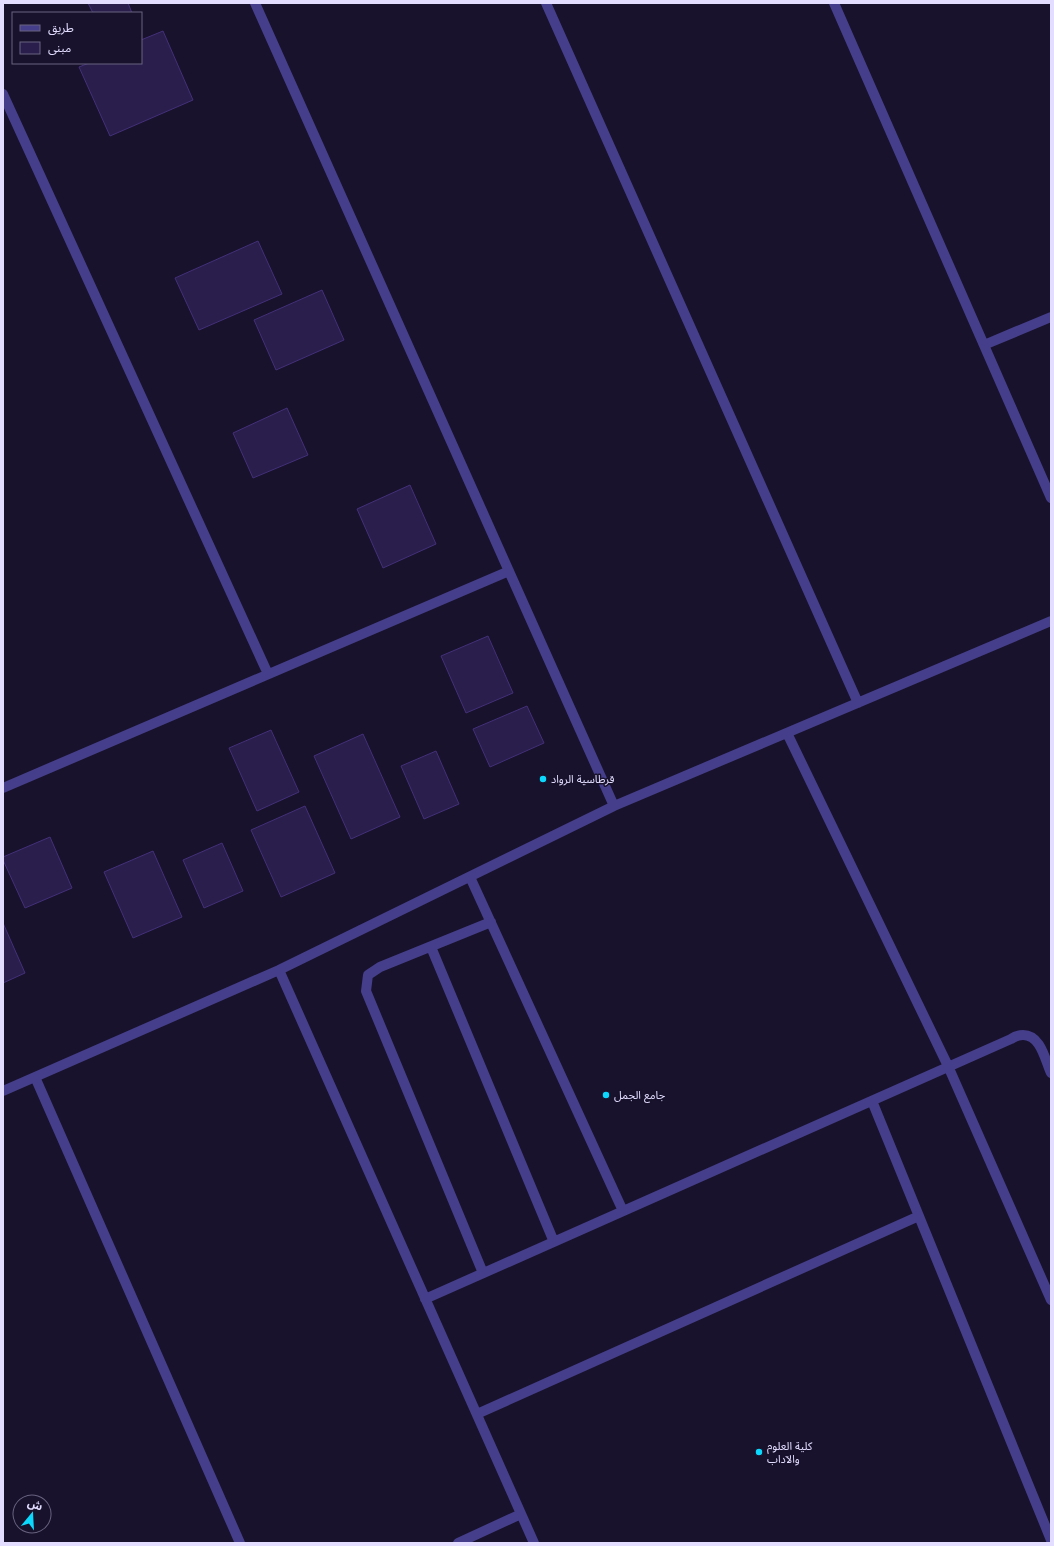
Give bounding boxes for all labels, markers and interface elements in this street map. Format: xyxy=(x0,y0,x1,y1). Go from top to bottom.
legend xyxy=(12,12,142,64)
text: طريق xyxy=(48,20,74,36)
text: مبنى xyxy=(48,40,71,55)
place label: قرطاسية الرواد xyxy=(551,772,614,786)
marker: قرطاسية الرواد xyxy=(538,774,548,784)
place label: جامع الجمل xyxy=(614,1088,666,1103)
marker: جامع الجمل xyxy=(601,1090,611,1100)
place label: كلية العلوم والآداب xyxy=(767,1439,813,1466)
marker: كلية العلوم والآداب xyxy=(754,1447,764,1457)
north arrow xyxy=(12,1494,52,1534)
text: ش xyxy=(26,1496,44,1513)

